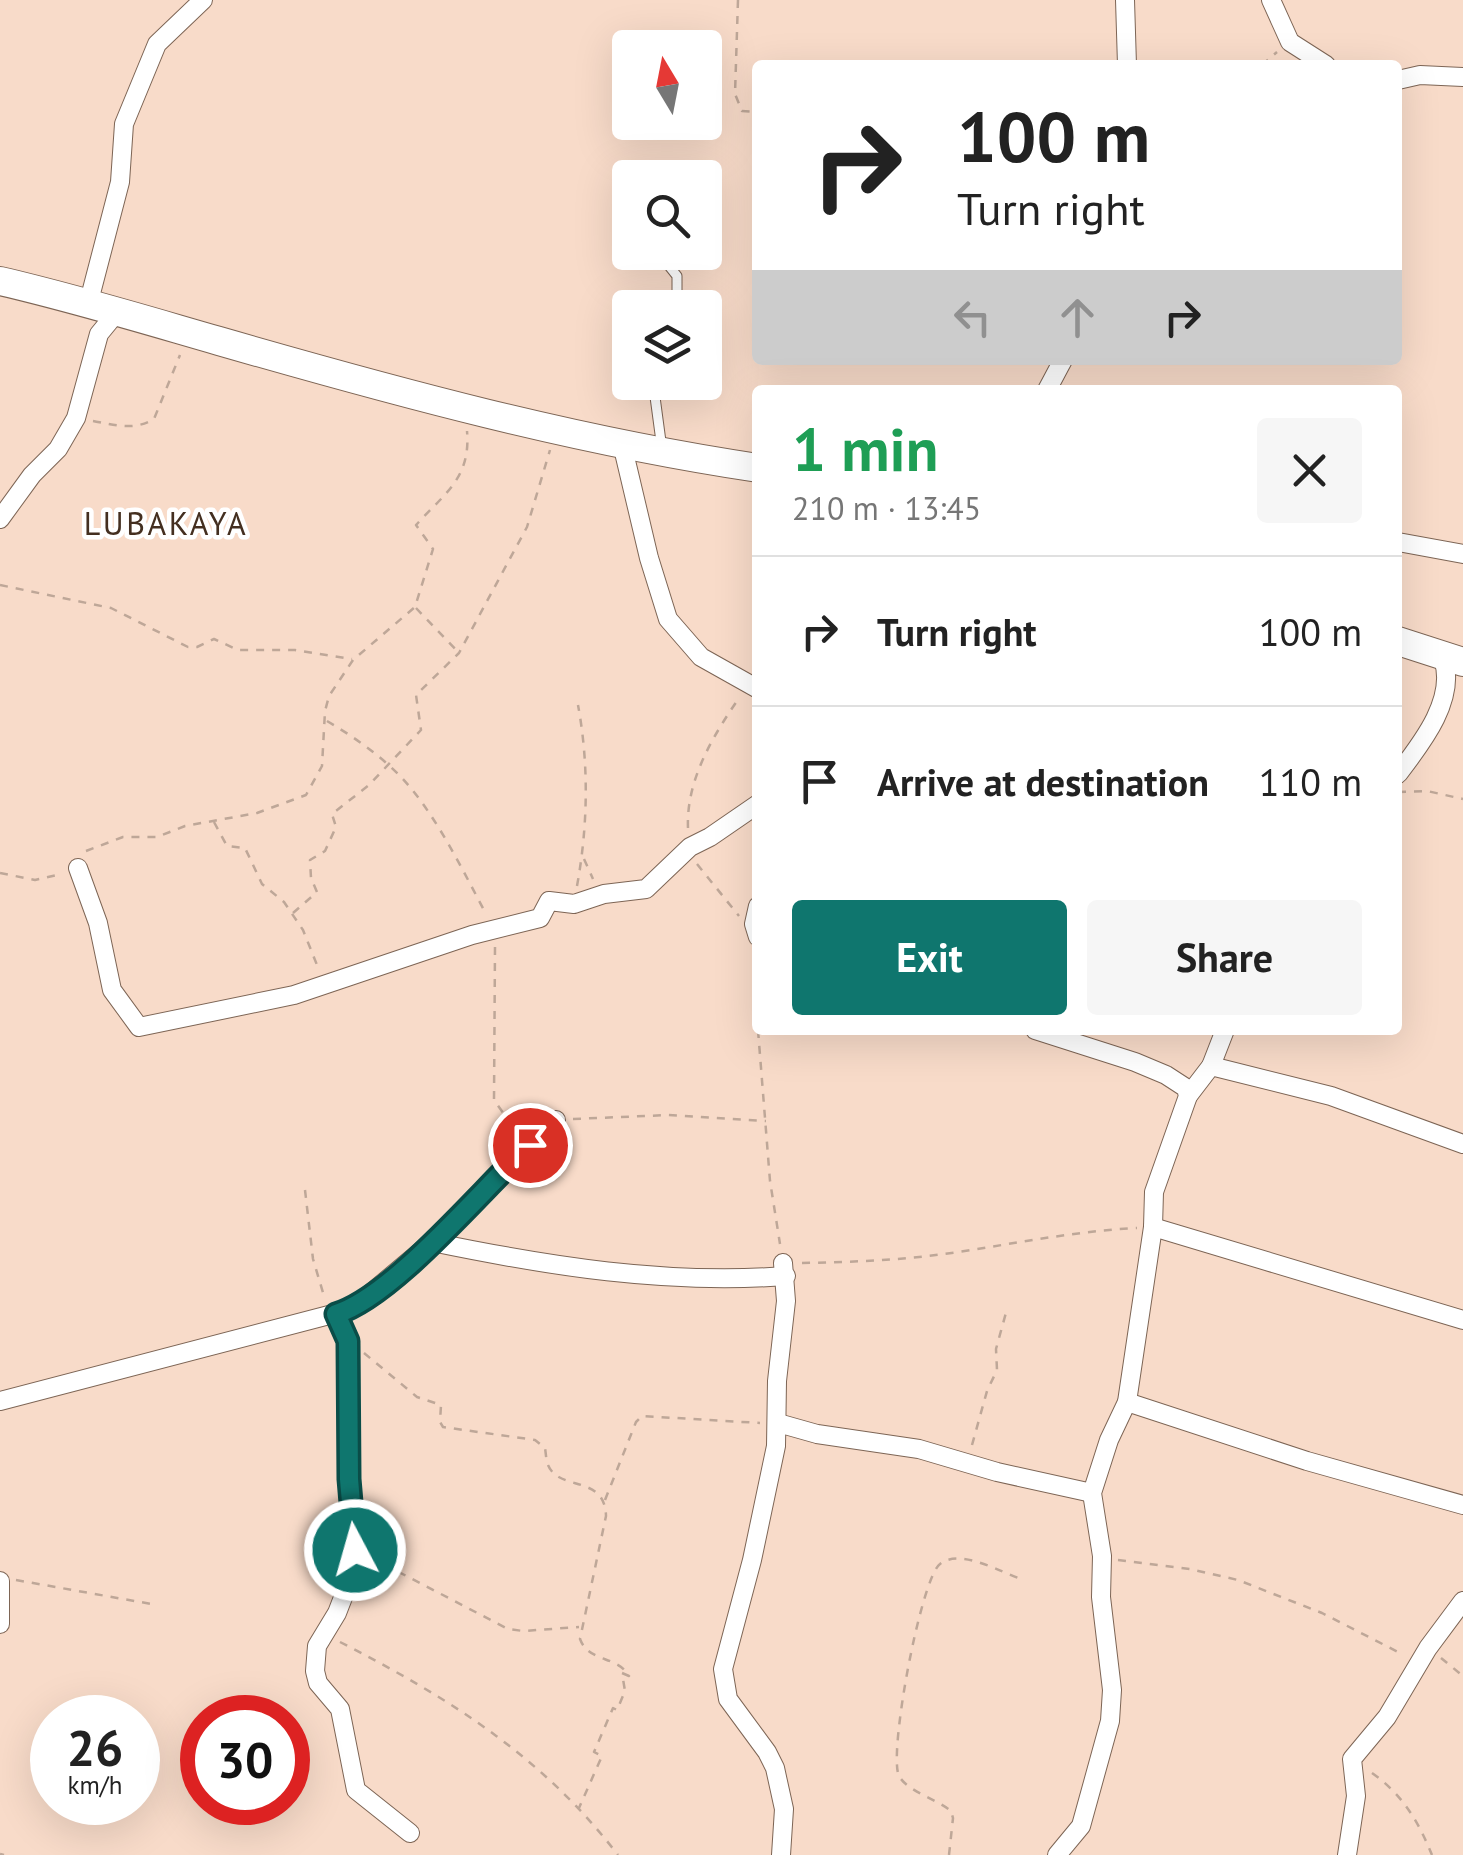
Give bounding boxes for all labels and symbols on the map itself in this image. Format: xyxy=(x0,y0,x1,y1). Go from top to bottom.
north arrow xyxy=(612,30,722,140)
district label: LUBAKAYA xyxy=(84,502,248,544)
pin xyxy=(488,1103,573,1188)
position arrow xyxy=(303,1498,407,1602)
speed limit sign: 30 xyxy=(180,1695,310,1825)

